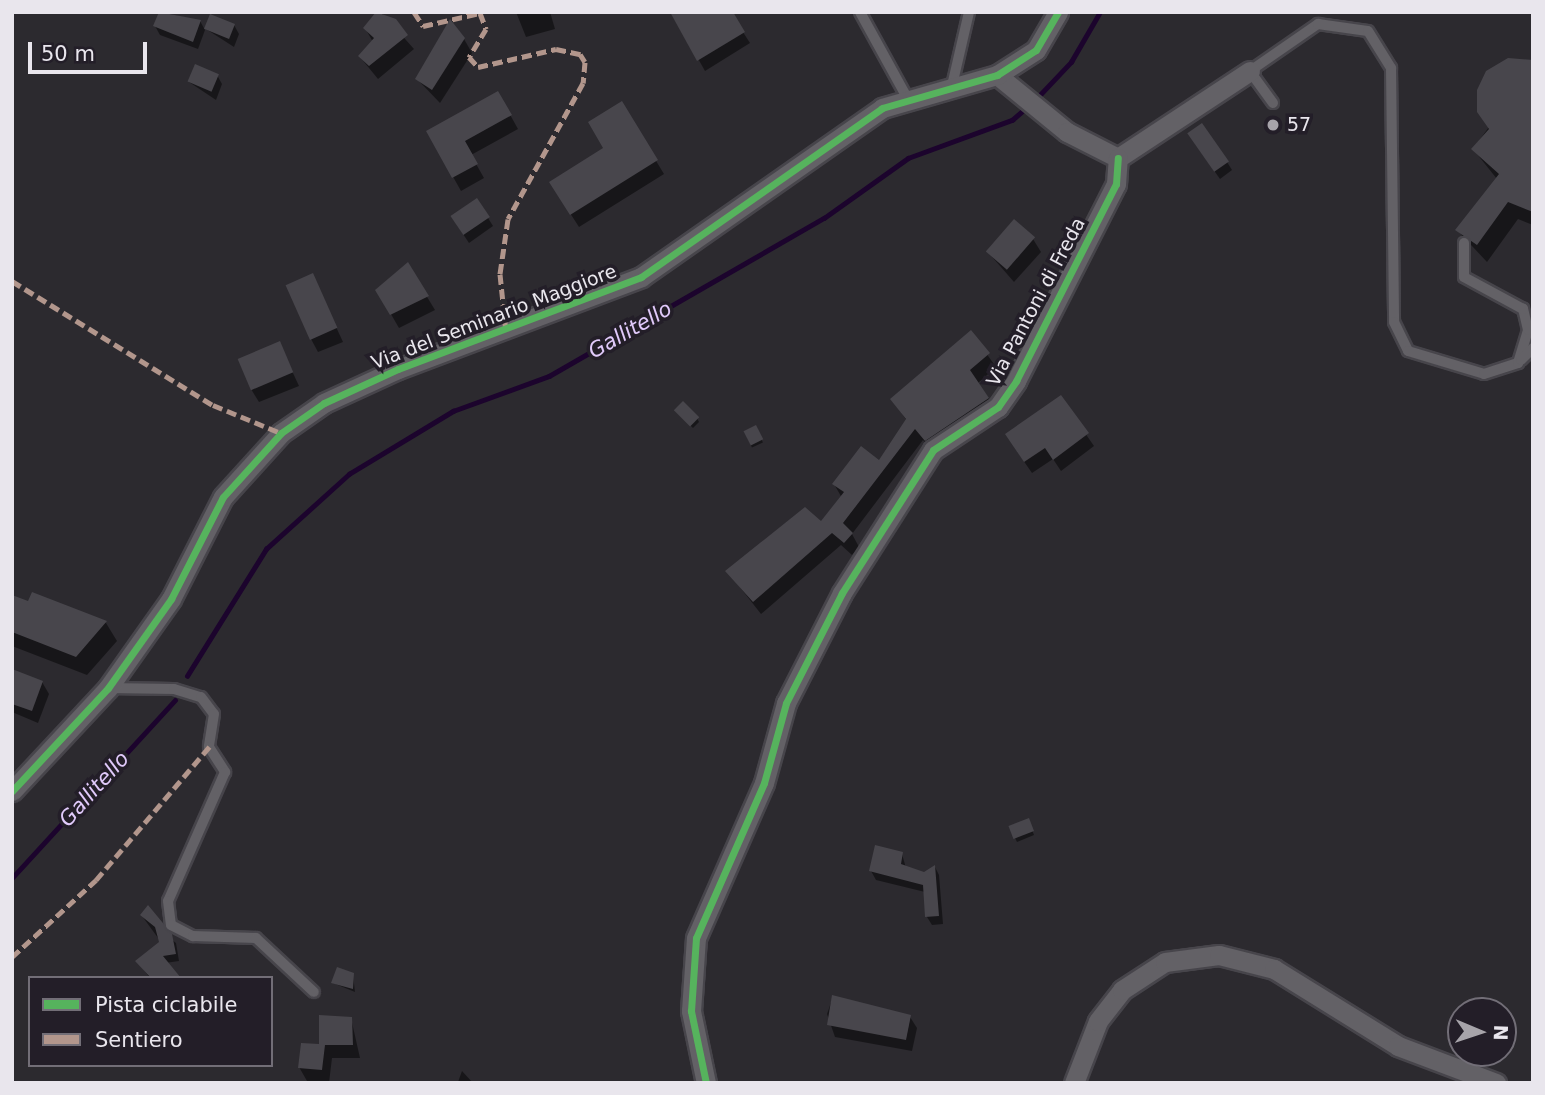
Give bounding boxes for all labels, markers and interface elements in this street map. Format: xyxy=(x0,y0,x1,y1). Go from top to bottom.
scale bar xyxy=(32,28,150,72)
text: 50 m xyxy=(41,42,95,66)
place label: 57 xyxy=(1287,114,1311,136)
marker: 57 xyxy=(1265,117,1281,133)
street label: Via Pantoni di Freda xyxy=(982,214,1090,390)
street label: Via del Seminario Maggiore xyxy=(368,260,620,374)
water label: Gallitello xyxy=(584,296,676,364)
water label: Gallitello xyxy=(54,746,134,832)
legend xyxy=(28,976,273,1067)
text: Pista ciclabile xyxy=(95,993,237,1017)
north arrow xyxy=(1447,997,1517,1067)
text: N xyxy=(1490,1024,1512,1041)
text: Sentiero xyxy=(95,1028,183,1052)

